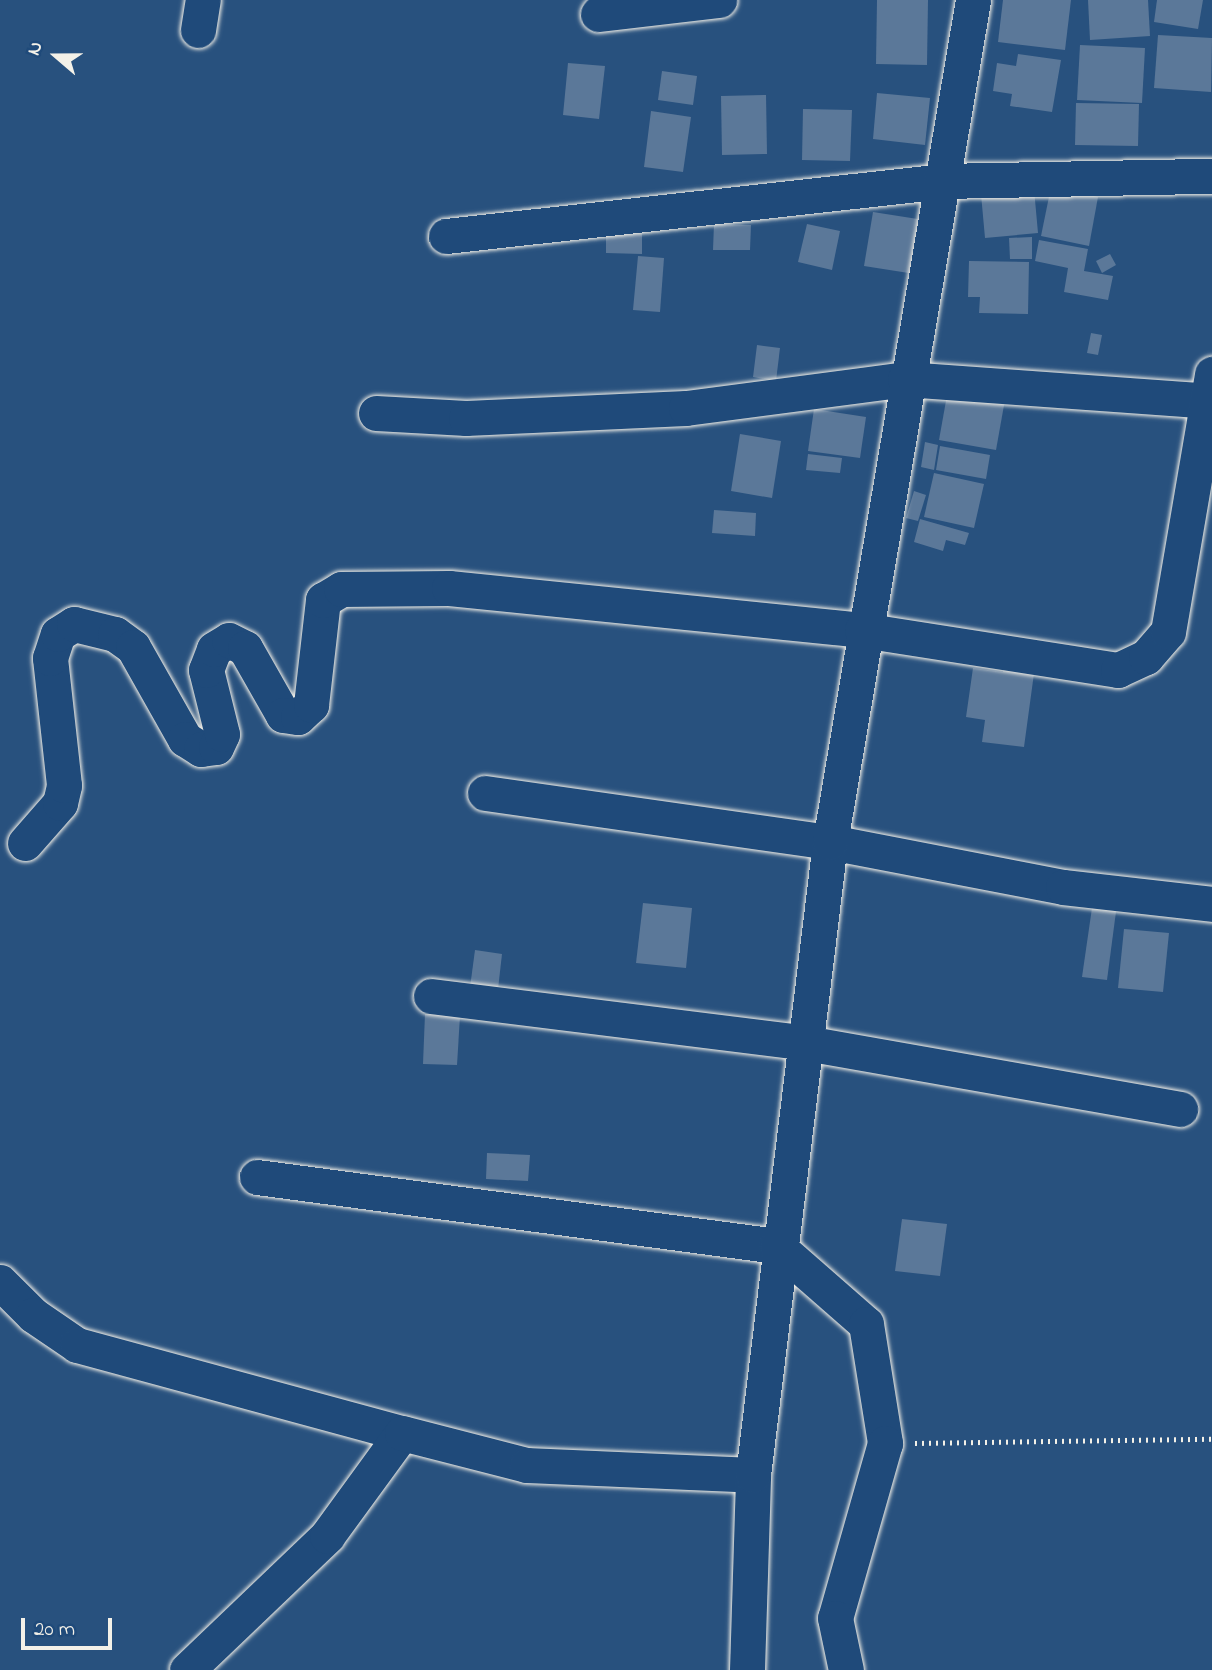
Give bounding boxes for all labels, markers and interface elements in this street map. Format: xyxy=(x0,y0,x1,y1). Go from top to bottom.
north arrow xyxy=(21,21,91,91)
text: N xyxy=(21,38,51,59)
scale bar xyxy=(24,1604,116,1648)
text: 20 m xyxy=(34,1615,75,1645)

